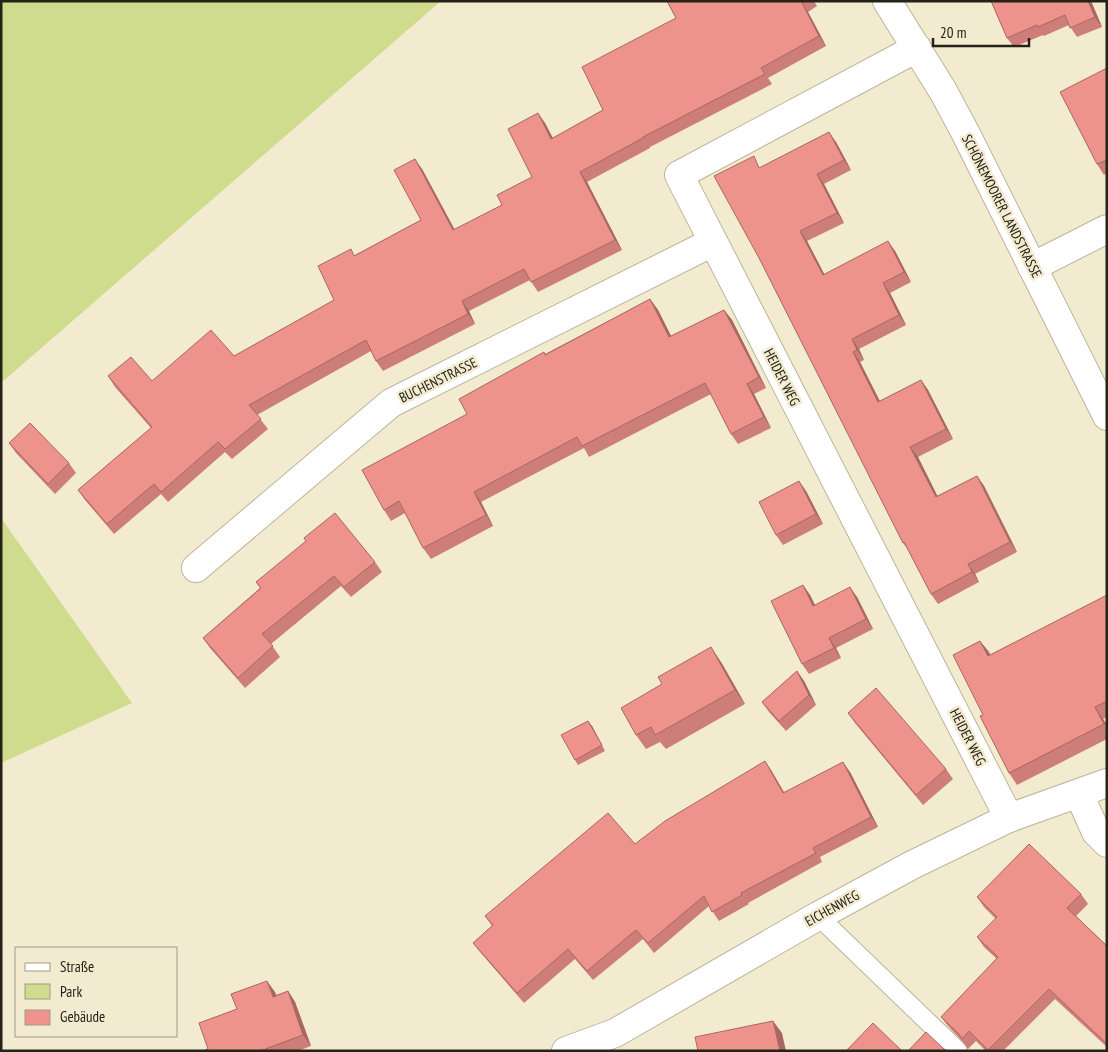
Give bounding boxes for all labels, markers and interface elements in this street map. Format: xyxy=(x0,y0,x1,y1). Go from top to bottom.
scale bar xyxy=(933,15,1029,47)
text: 20 m xyxy=(940,23,966,42)
street label: SCHÖNEMOORER LANDSTRASSE xyxy=(958,131,1046,281)
street label: HEIDER WEG xyxy=(760,345,804,409)
street label: BUCHENSTRASSE xyxy=(396,353,480,407)
street label: HEIDER WEG xyxy=(946,705,990,769)
street label: EICHENWEG xyxy=(802,886,862,930)
legend xyxy=(15,947,178,1037)
text: Straße xyxy=(60,957,94,976)
text: Park xyxy=(60,982,82,1001)
text: Gebäude xyxy=(60,1007,105,1026)

